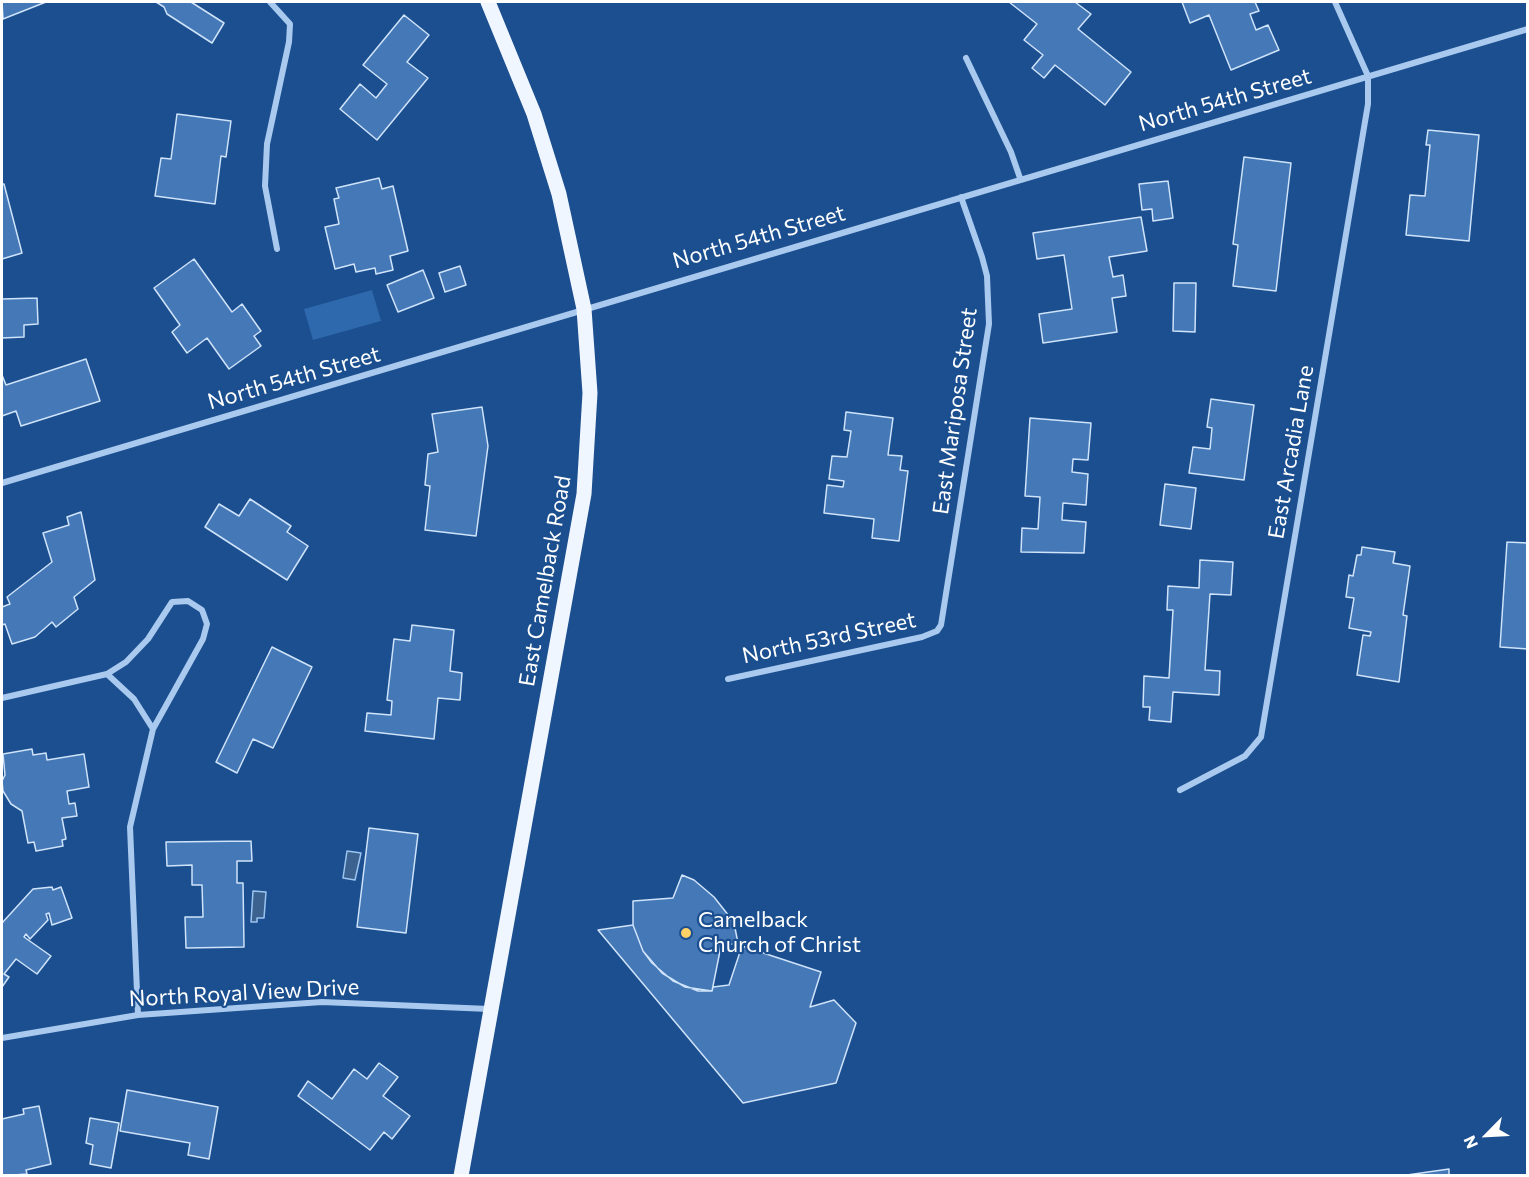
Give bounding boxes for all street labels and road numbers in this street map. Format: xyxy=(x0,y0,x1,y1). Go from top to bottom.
street label: North 54th Street xyxy=(1136,63,1314,137)
street label: North 54th Street xyxy=(670,200,848,274)
street label: East Mariposa Street xyxy=(927,306,983,516)
street label: North 54th Street xyxy=(205,341,383,415)
street label: East Arcadia Lane xyxy=(1263,363,1319,541)
street label: East Camelback Road xyxy=(513,474,577,688)
street label: North 53rd Street xyxy=(740,607,918,669)
street label: North Royal View Drive xyxy=(128,974,360,1012)

